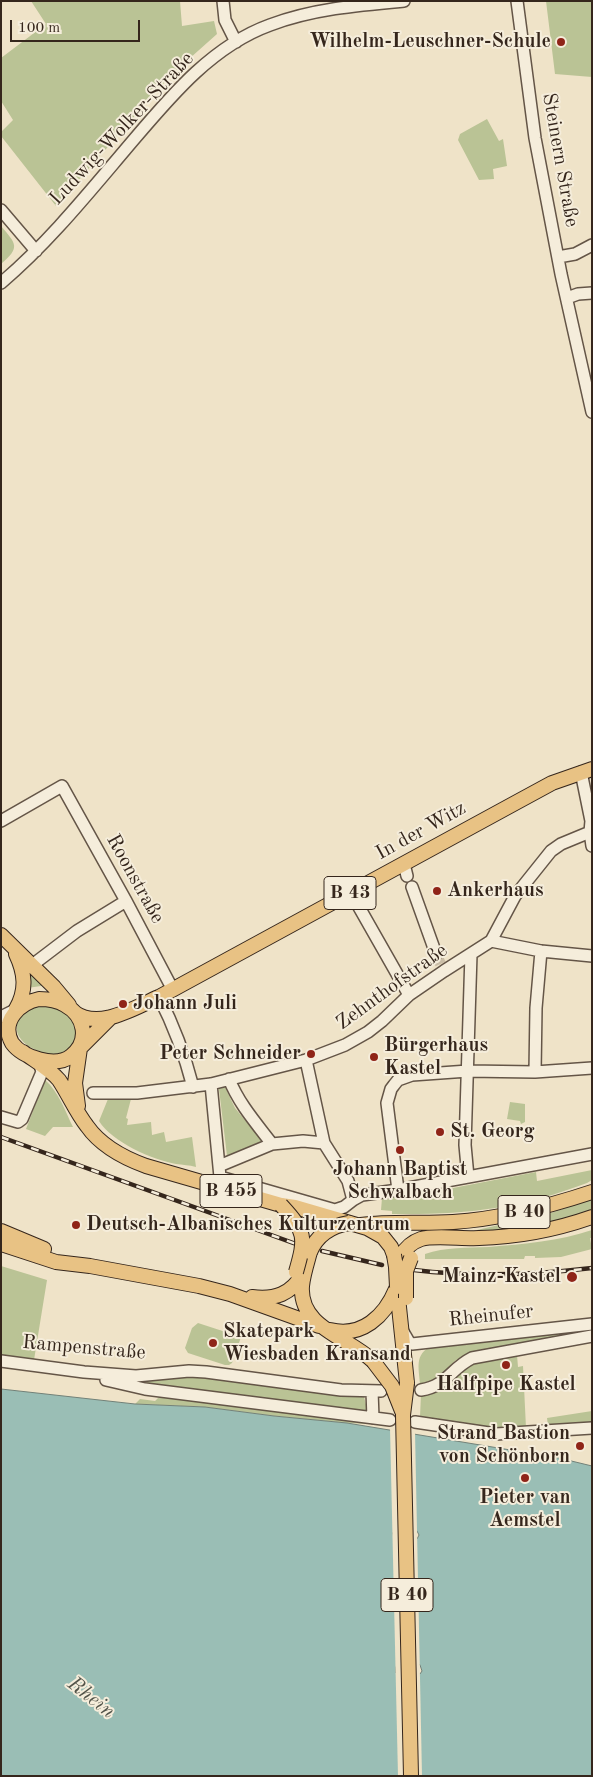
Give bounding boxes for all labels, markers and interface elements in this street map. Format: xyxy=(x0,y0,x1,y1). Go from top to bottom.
scale bar xyxy=(12,10,142,42)
text: 100 m xyxy=(18,21,60,36)
place label: Wilhelm-Leuschner-Schule xyxy=(309,30,551,54)
marker: Wilhelm-Leuschner-Schule xyxy=(555,36,567,48)
street label: Ludwig-Wolker-Straße xyxy=(45,47,199,211)
street label: Steinern Straße xyxy=(536,91,584,229)
street label: In der Witz xyxy=(372,796,470,866)
street label: Roonstraße xyxy=(101,830,169,928)
road number: B 43 xyxy=(324,876,376,910)
place label: Ankerhaus xyxy=(447,879,543,903)
marker: Ankerhaus xyxy=(431,885,443,897)
street label: Zehnthofstraße xyxy=(332,939,452,1035)
place label: Johann Juli xyxy=(133,992,237,1016)
marker: Johann Juli xyxy=(117,998,129,1010)
place label: Bürgerhaus Kastel xyxy=(384,1034,488,1081)
place label: Peter Schneider xyxy=(159,1042,301,1066)
marker: Peter Schneider xyxy=(305,1048,317,1060)
marker: Bürgerhaus Kastel xyxy=(368,1051,380,1063)
place label: St. Georg xyxy=(450,1120,535,1144)
marker: St. Georg xyxy=(434,1126,446,1138)
marker: Johann Baptist Schwalbach xyxy=(394,1144,406,1156)
place label: Johann Baptist Schwalbach xyxy=(333,1158,467,1205)
road number: B 455 xyxy=(200,1174,262,1208)
road number: B 40 xyxy=(498,1196,550,1228)
place label: Deutsch-Albanisches Kulturzentrum xyxy=(86,1213,410,1237)
marker: Deutsch-Albanisches Kulturzentrum xyxy=(70,1219,82,1231)
place label: Mainz-Kastel xyxy=(442,1265,561,1289)
marker: Mainz-Kastel xyxy=(565,1270,579,1284)
street label: Rheinufer xyxy=(447,1300,535,1332)
place label: Skatepark Wiesbaden Kransand xyxy=(223,1320,411,1367)
street label: Rampenstraße xyxy=(21,1331,147,1365)
marker: Skatepark Wiesbaden Kransand xyxy=(207,1337,219,1349)
marker: Halfpipe Kastel xyxy=(500,1359,512,1371)
place label: Halfpipe Kastel xyxy=(436,1373,576,1397)
place label: Strand Bastion von Schönborn xyxy=(437,1422,570,1469)
marker: Strand Bastion von Schönborn xyxy=(574,1440,586,1452)
marker: Pieter van Aemstel xyxy=(519,1472,531,1484)
place label: Pieter van Aemstel xyxy=(479,1486,571,1533)
road number: B 40 xyxy=(381,1578,433,1612)
water label: Rhein xyxy=(62,1672,120,1724)

